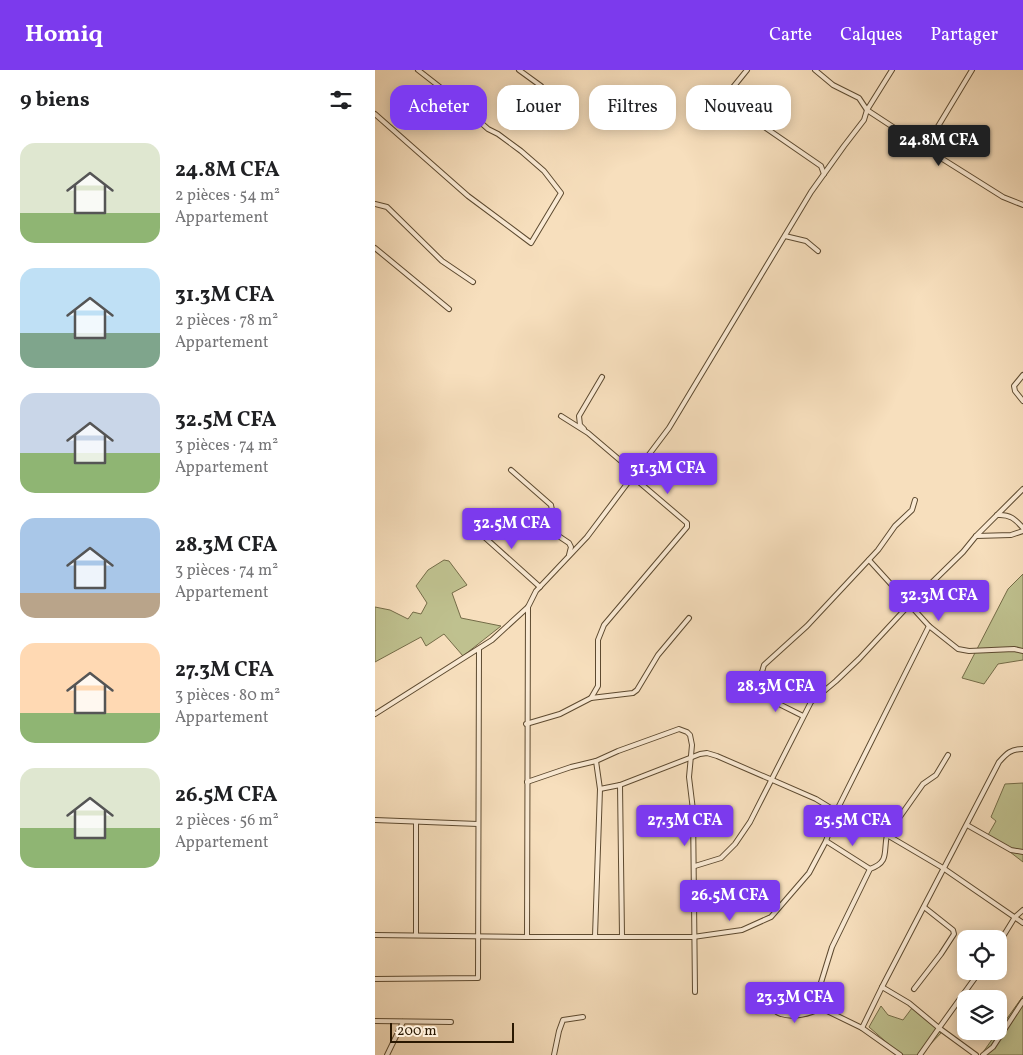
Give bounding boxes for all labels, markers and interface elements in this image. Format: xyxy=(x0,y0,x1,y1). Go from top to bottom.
text: Homiq xyxy=(25,18,103,52)
text: Carte xyxy=(769,23,812,48)
text: Calques xyxy=(840,23,902,48)
text: Partager xyxy=(930,23,998,48)
chip: Acheter xyxy=(390,85,487,130)
chip: Louer xyxy=(497,85,579,130)
chip: Filtres xyxy=(589,85,676,130)
chip: Nouveau xyxy=(686,85,791,130)
text: 9 biens xyxy=(20,86,90,115)
icon: filters xyxy=(327,86,355,114)
pin: 24.8M CFA xyxy=(882,124,996,167)
text: 24.8M CFA xyxy=(899,130,979,152)
text: 24.8M CFA xyxy=(175,156,280,185)
icon: home xyxy=(60,163,120,223)
text: 2 pièces · 54 m² xyxy=(175,185,280,207)
text: Appartement xyxy=(175,207,269,229)
text: 31.3M CFA xyxy=(175,281,274,310)
icon: home xyxy=(60,288,120,348)
text: 2 pièces · 78 m² xyxy=(175,310,278,332)
text: Appartement xyxy=(175,332,269,354)
text: 32.5M CFA xyxy=(175,406,277,435)
icon: home xyxy=(60,413,120,473)
text: 3 pièces · 74 m² xyxy=(175,435,278,457)
pin: 31.3M CFA xyxy=(611,452,725,495)
text: Appartement xyxy=(175,457,269,479)
text: 31.3M CFA xyxy=(630,458,706,480)
pin: 32.5M CFA xyxy=(455,508,569,550)
text: 32.5M CFA xyxy=(473,513,551,535)
text: 28.3M CFA xyxy=(175,531,277,560)
icon: home xyxy=(60,538,120,598)
text: 3 pièces · 74 m² xyxy=(175,560,278,582)
pin: 32.3M CFA xyxy=(882,580,996,622)
text: Appartement xyxy=(175,582,269,604)
text: 32.3M CFA xyxy=(900,585,978,607)
text: 27.3M CFA xyxy=(175,656,274,685)
icon: home xyxy=(60,663,120,723)
pin: 28.3M CFA xyxy=(719,670,833,713)
text: 28.3M CFA xyxy=(737,676,815,698)
text: 3 pièces · 80 m² xyxy=(175,685,280,707)
text: Appartement xyxy=(175,707,269,729)
text: 26.5M CFA xyxy=(175,781,277,810)
icon: home xyxy=(60,788,120,848)
pin: 27.3M CFA xyxy=(628,804,742,847)
pin: 25.5M CFA xyxy=(796,804,910,847)
text: 2 pièces · 56 m² xyxy=(175,810,279,832)
text: 27.3M CFA xyxy=(647,810,723,832)
text: 25.5M CFA xyxy=(815,810,891,832)
text: Appartement xyxy=(175,832,269,854)
pin: 26.5M CFA xyxy=(673,880,787,922)
text: 26.5M CFA xyxy=(691,885,769,907)
map controls xyxy=(957,930,1007,1040)
button: locate xyxy=(957,930,1007,980)
pin: 23.3M CFA xyxy=(738,982,852,1024)
text: 23.3M CFA xyxy=(756,987,834,1009)
button: layers xyxy=(957,990,1007,1040)
scale bar xyxy=(390,1020,514,1043)
text: 200 m xyxy=(397,1022,437,1041)

